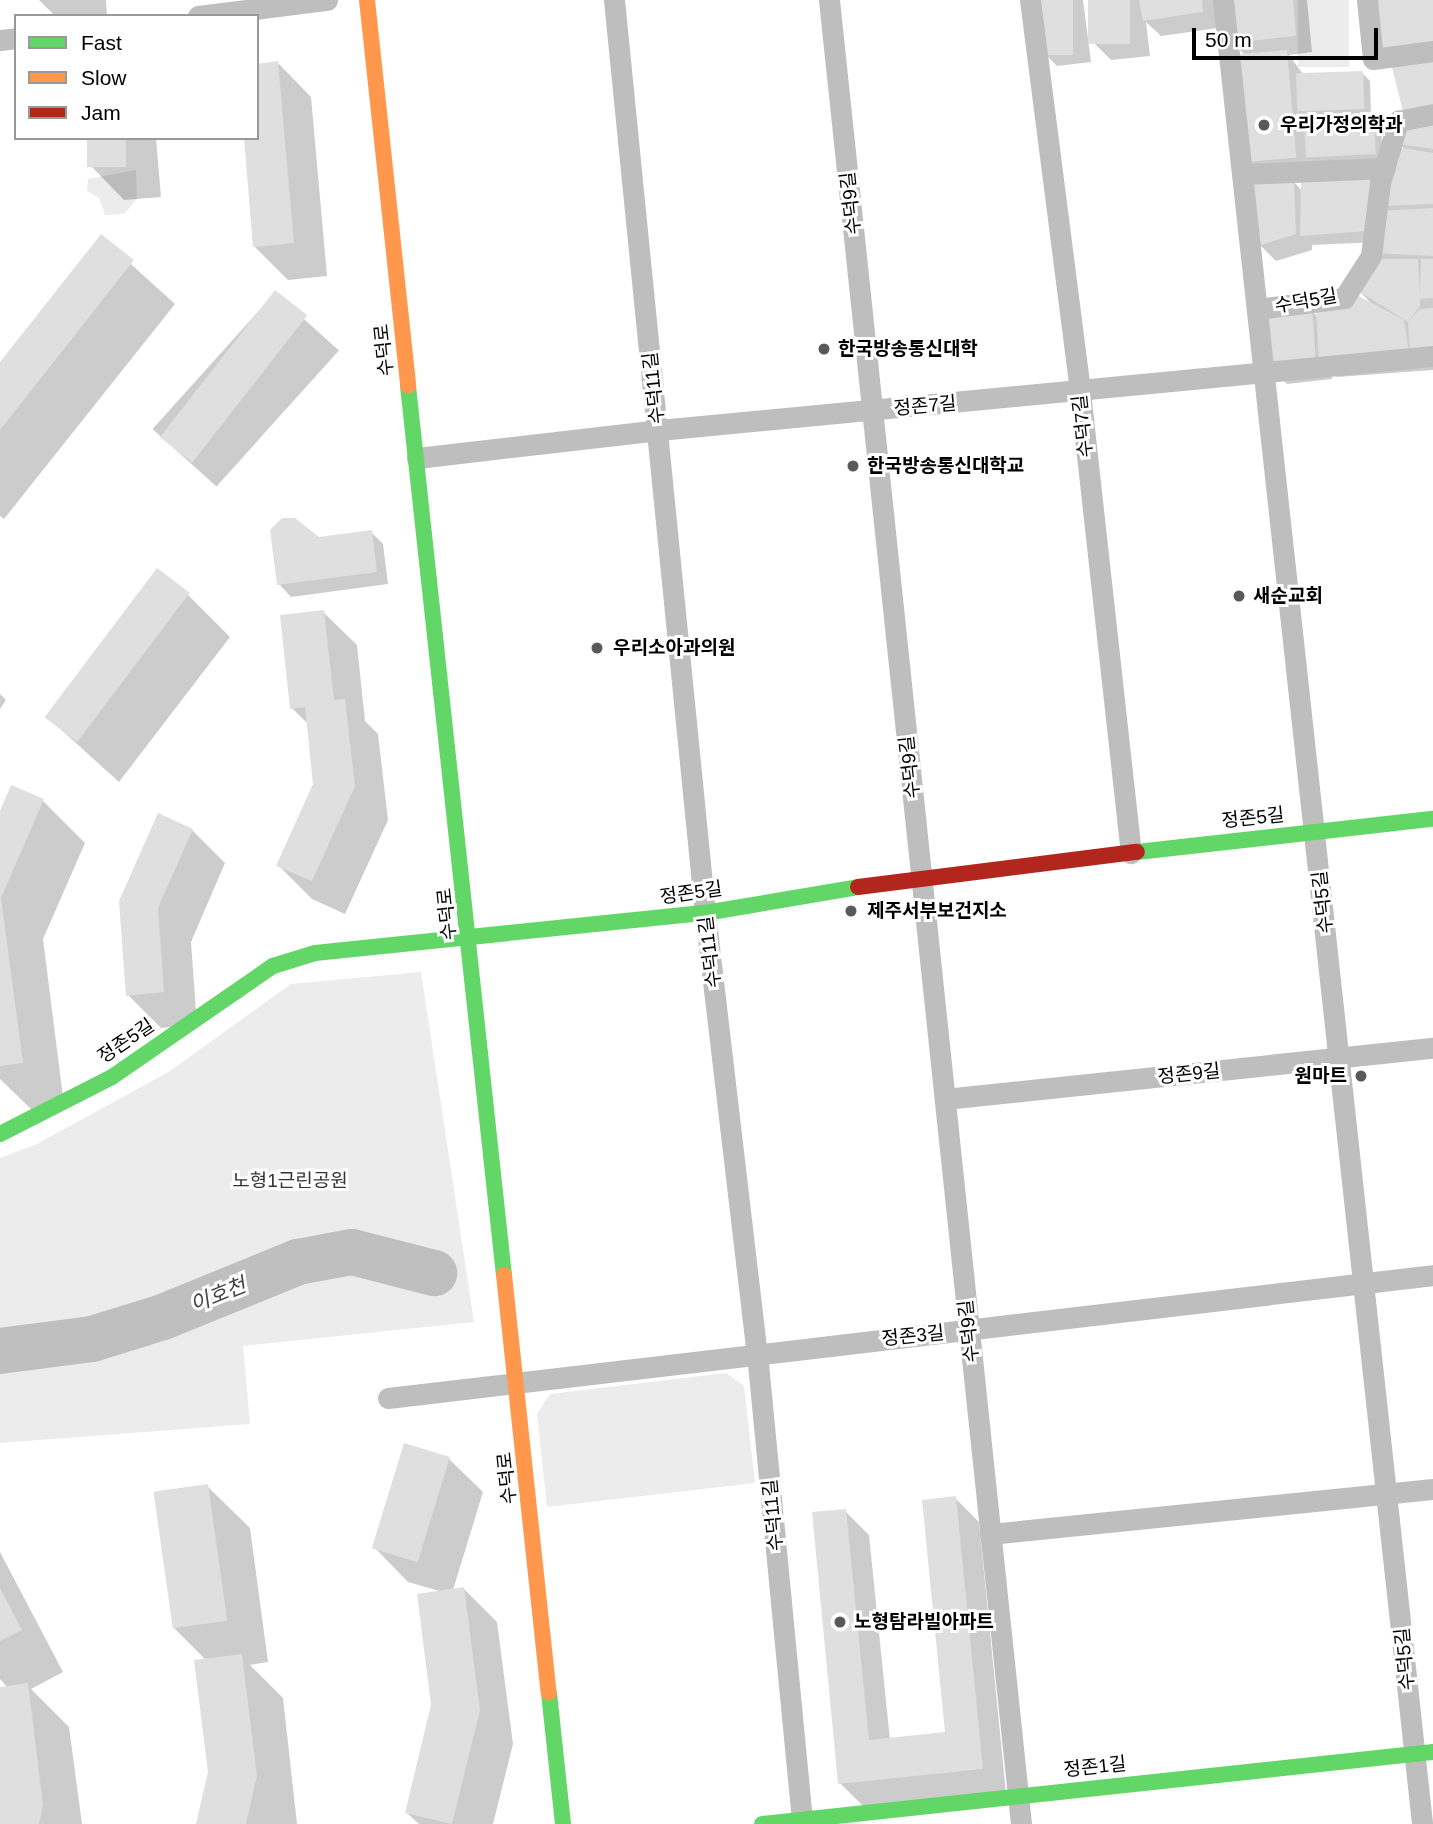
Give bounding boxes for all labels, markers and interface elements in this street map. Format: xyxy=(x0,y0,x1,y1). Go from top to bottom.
legend xyxy=(14,14,259,140)
scale bar xyxy=(1195,14,1380,58)
text: 50 m xyxy=(1205,28,1252,51)
text: Fast xyxy=(81,31,122,54)
text: Slow xyxy=(81,66,127,89)
text: Jam xyxy=(81,101,121,124)
place label: 우리가정의학과 xyxy=(1280,114,1402,136)
marker: 우리가정의학과 xyxy=(1254,115,1274,135)
street label: 수덕9길 xyxy=(836,170,866,236)
street label: 수덕5길 xyxy=(1273,284,1339,318)
street label: 수덕로 xyxy=(370,323,398,377)
place label: 한국방송통신대학 xyxy=(838,338,978,360)
marker: 한국방송통신대학 xyxy=(816,341,832,357)
street label: 수덕11길 xyxy=(639,351,669,425)
street label: 정존7길 xyxy=(893,392,957,420)
street label: 수덕7길 xyxy=(1068,393,1098,459)
place label: 한국방송통신대학교 xyxy=(867,455,1024,477)
marker: 한국방송통신대학교 xyxy=(845,458,861,474)
place label: 새순교회 xyxy=(1253,585,1323,607)
marker: 새순교회 xyxy=(1231,588,1247,604)
place label: 우리소아과의원 xyxy=(613,637,735,659)
marker: 우리소아과의원 xyxy=(587,638,607,658)
street label: 수덕9길 xyxy=(895,734,925,800)
street label: 정존5길 xyxy=(1220,803,1286,833)
street label: 수덕5길 xyxy=(1308,869,1338,935)
street label: 정존5길 xyxy=(658,877,724,909)
street label: 수덕로 xyxy=(433,887,461,941)
place label: 제주서부보건지소 xyxy=(867,900,1007,922)
marker: 제주서부보건지소 xyxy=(841,901,861,921)
street label: 수덕11길 xyxy=(694,915,726,989)
street label: 정존5길 xyxy=(94,1014,158,1068)
street label: 정존9길 xyxy=(1156,1059,1222,1089)
place label: 원마트 xyxy=(1295,1065,1347,1087)
marker: 원마트 xyxy=(1353,1068,1369,1084)
park label: 노형1근린공원 xyxy=(232,1170,348,1192)
water label: 이호천 xyxy=(186,1272,250,1318)
street label: 수덕9길 xyxy=(954,1298,984,1364)
street label: 정존3길 xyxy=(880,1321,946,1351)
street label: 수덕로 xyxy=(493,1451,521,1505)
street label: 수덕11길 xyxy=(758,1478,788,1552)
place label: 노형탐라빌아파트 xyxy=(854,1611,994,1633)
marker: 노형탐라빌아파트 xyxy=(832,1614,848,1630)
street label: 수덕5길 xyxy=(1391,1627,1419,1691)
street label: 정존1길 xyxy=(1062,1752,1128,1782)

